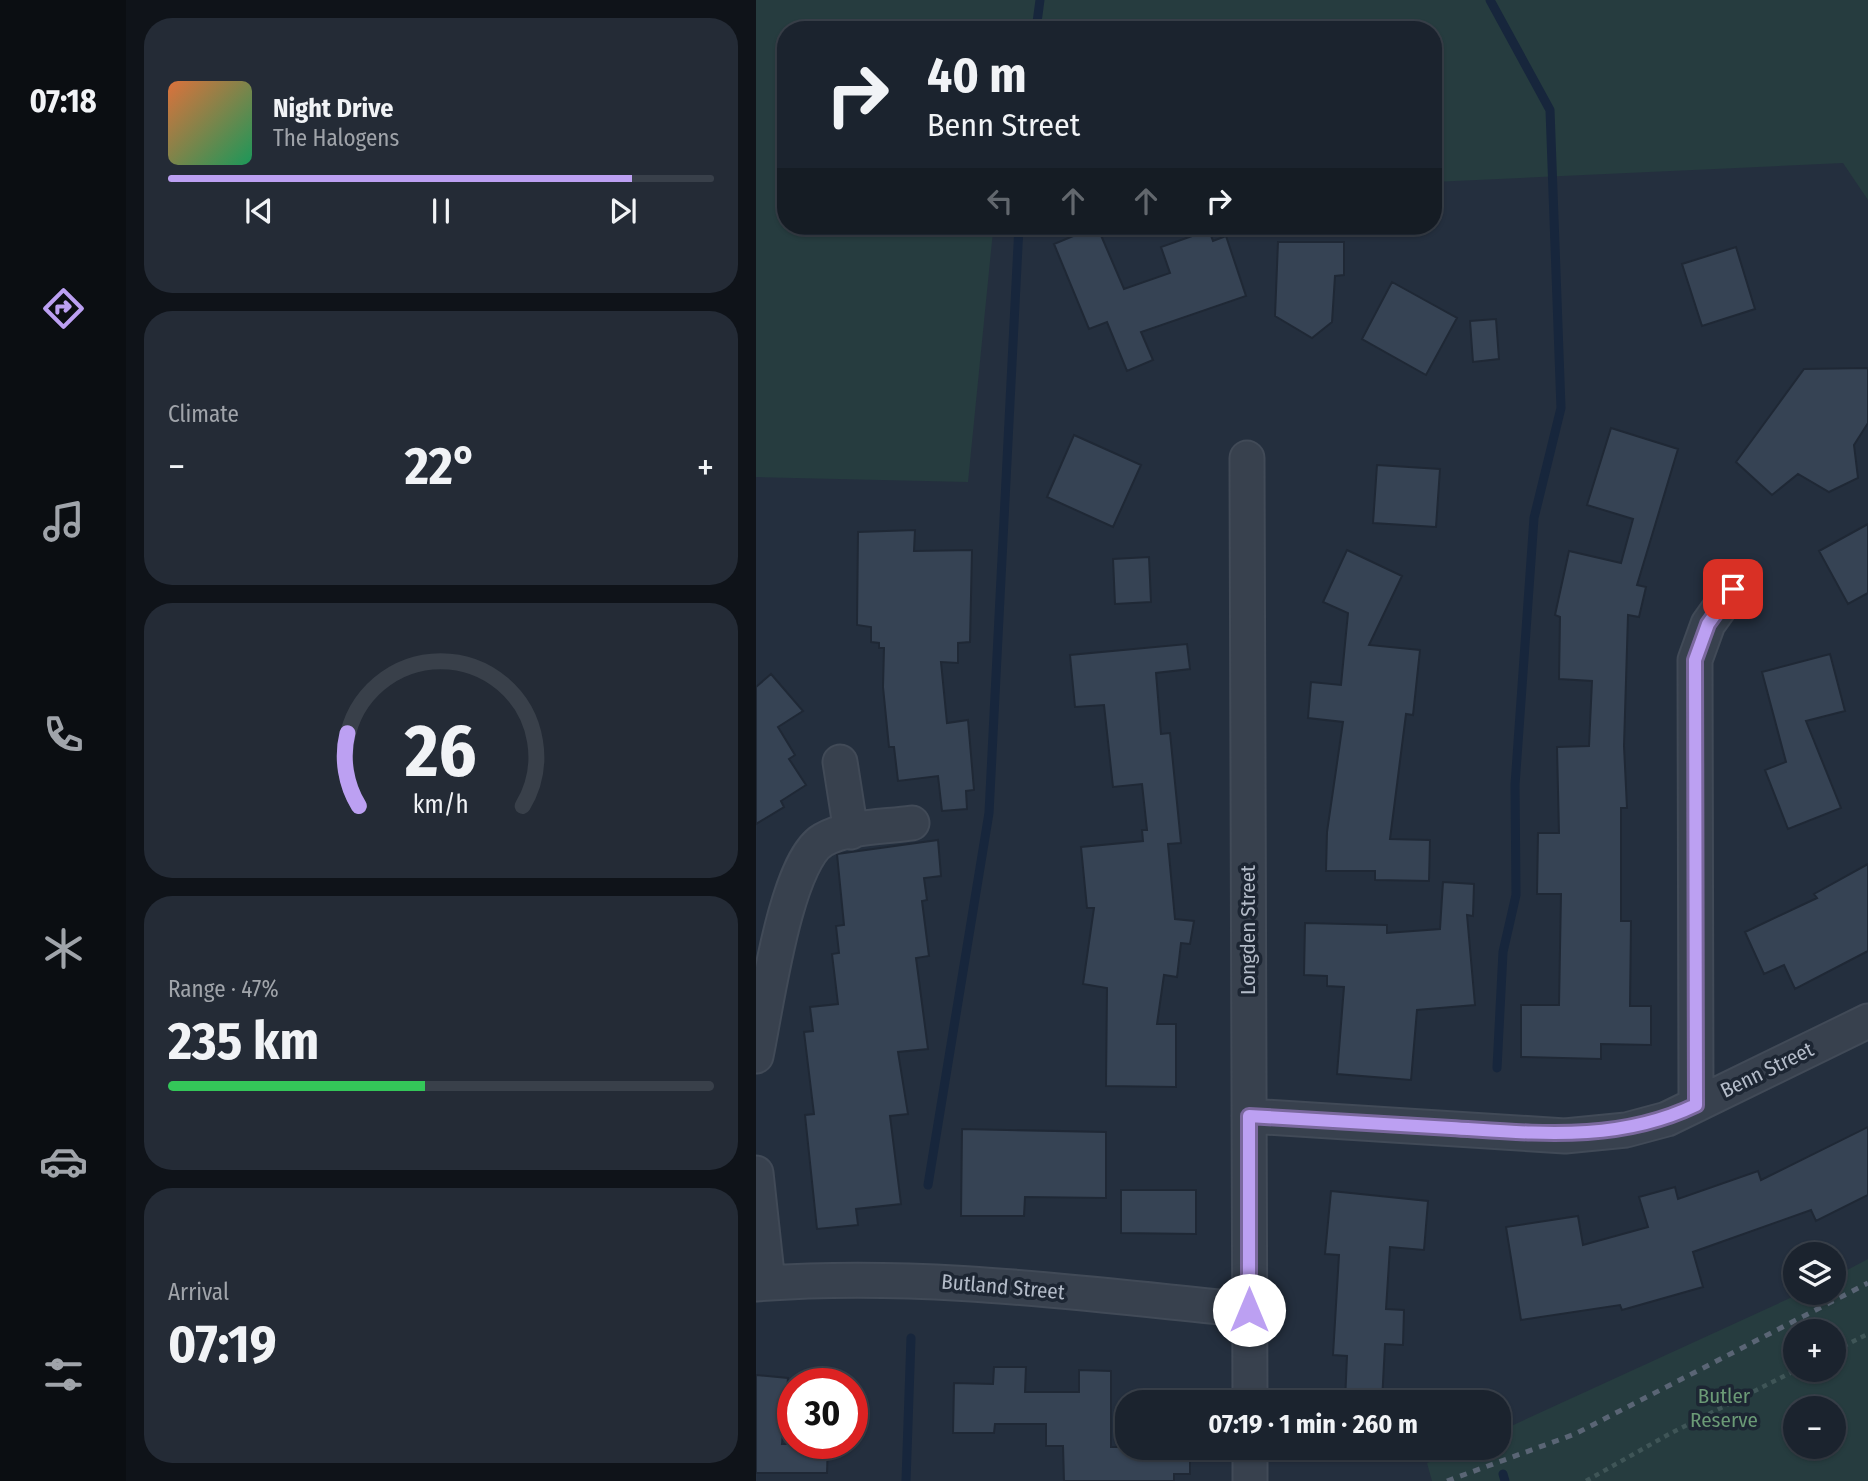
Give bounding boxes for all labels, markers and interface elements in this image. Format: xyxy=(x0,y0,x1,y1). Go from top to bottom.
text: 40 m xyxy=(927,46,1027,105)
icon: right xyxy=(812,49,903,140)
text: 07:18 xyxy=(29,82,97,120)
text: Night Drive xyxy=(273,93,393,124)
text: Benn Street xyxy=(927,106,1080,144)
text: The Halogens xyxy=(273,124,399,152)
icon: left xyxy=(981,182,1019,220)
icon: ahead xyxy=(1054,182,1092,220)
icon: ahead xyxy=(1127,182,1165,220)
icon: right xyxy=(1200,182,1238,220)
icon: previous xyxy=(240,192,278,230)
icon: pause xyxy=(422,192,460,230)
icon: next xyxy=(604,192,642,230)
icon: directions xyxy=(39,284,88,333)
text: Climate xyxy=(168,400,239,428)
text: 22° xyxy=(405,435,477,498)
text: − xyxy=(168,444,185,490)
text: + xyxy=(697,444,714,490)
icon: music xyxy=(39,497,88,546)
pin xyxy=(1703,559,1763,619)
icon: arrive xyxy=(1714,570,1752,608)
text: 26 xyxy=(404,709,477,796)
icon: phone xyxy=(39,710,88,759)
text: km/h xyxy=(413,790,469,820)
street label: Longden Street xyxy=(1235,865,1261,995)
icon: climate xyxy=(39,924,88,973)
text: Range · 47% xyxy=(168,975,279,1003)
text: 235 km xyxy=(168,1010,319,1073)
street label: Benn Street xyxy=(1716,1036,1818,1104)
icon: car xyxy=(39,1137,88,1186)
map controls xyxy=(1783,1242,1846,1459)
button: layers xyxy=(1783,1242,1846,1305)
street label: Butland Street xyxy=(940,1269,1066,1305)
position arrow xyxy=(1212,1273,1286,1347)
text: Arrival xyxy=(168,1278,229,1306)
text: 07:19 xyxy=(168,1313,277,1376)
button: + xyxy=(1783,1319,1846,1382)
icon: filters xyxy=(39,1350,88,1399)
speed limit sign: 30 xyxy=(777,1368,868,1459)
park label: Butler Reserve xyxy=(1690,1383,1758,1433)
button: − xyxy=(1783,1396,1846,1459)
text: 07:19 · 1 min · 260 m xyxy=(1208,1409,1418,1440)

